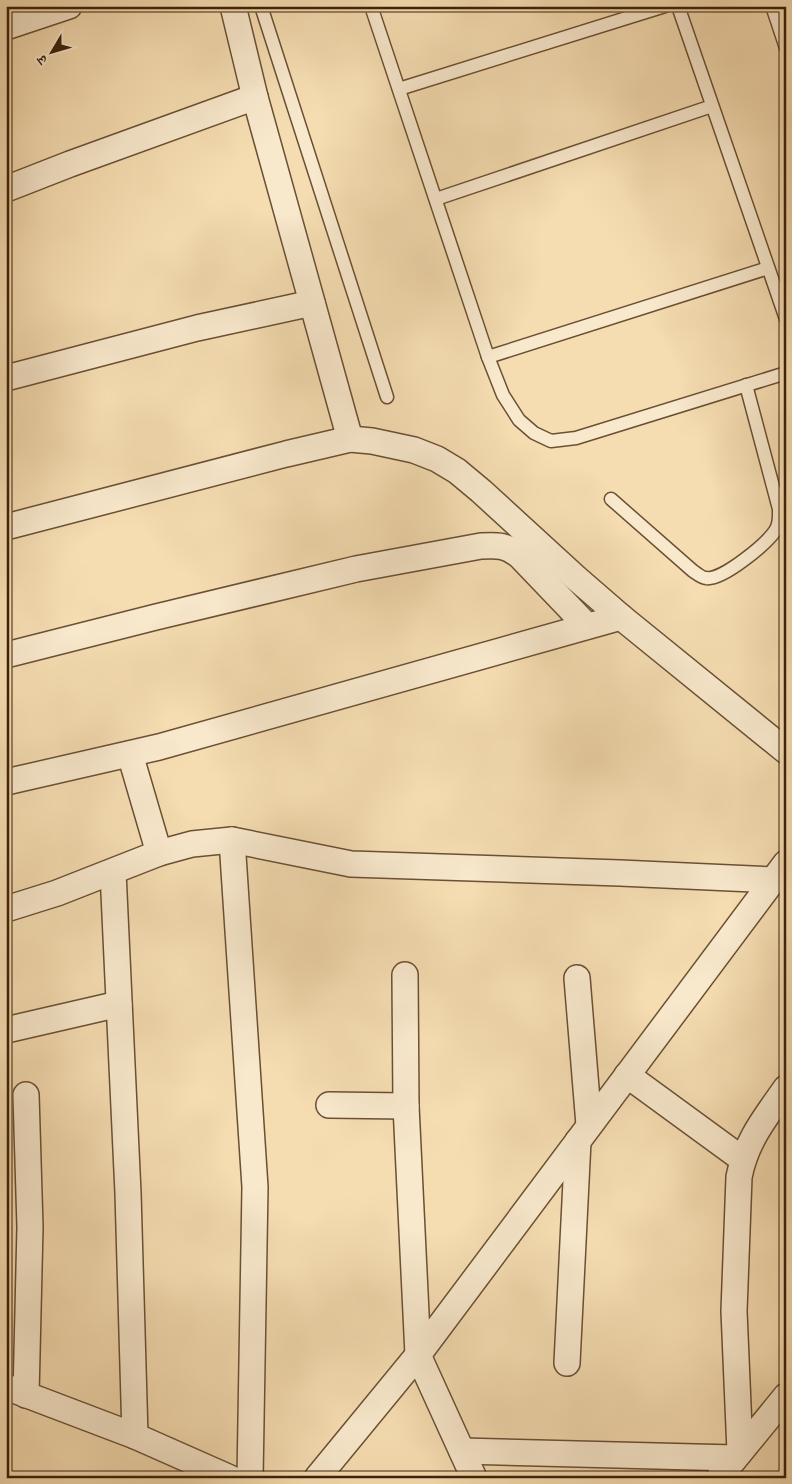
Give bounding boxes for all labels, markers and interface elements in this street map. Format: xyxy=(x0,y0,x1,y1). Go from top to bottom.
north arrow xyxy=(28,28,78,78)
text: उ xyxy=(33,50,52,69)

